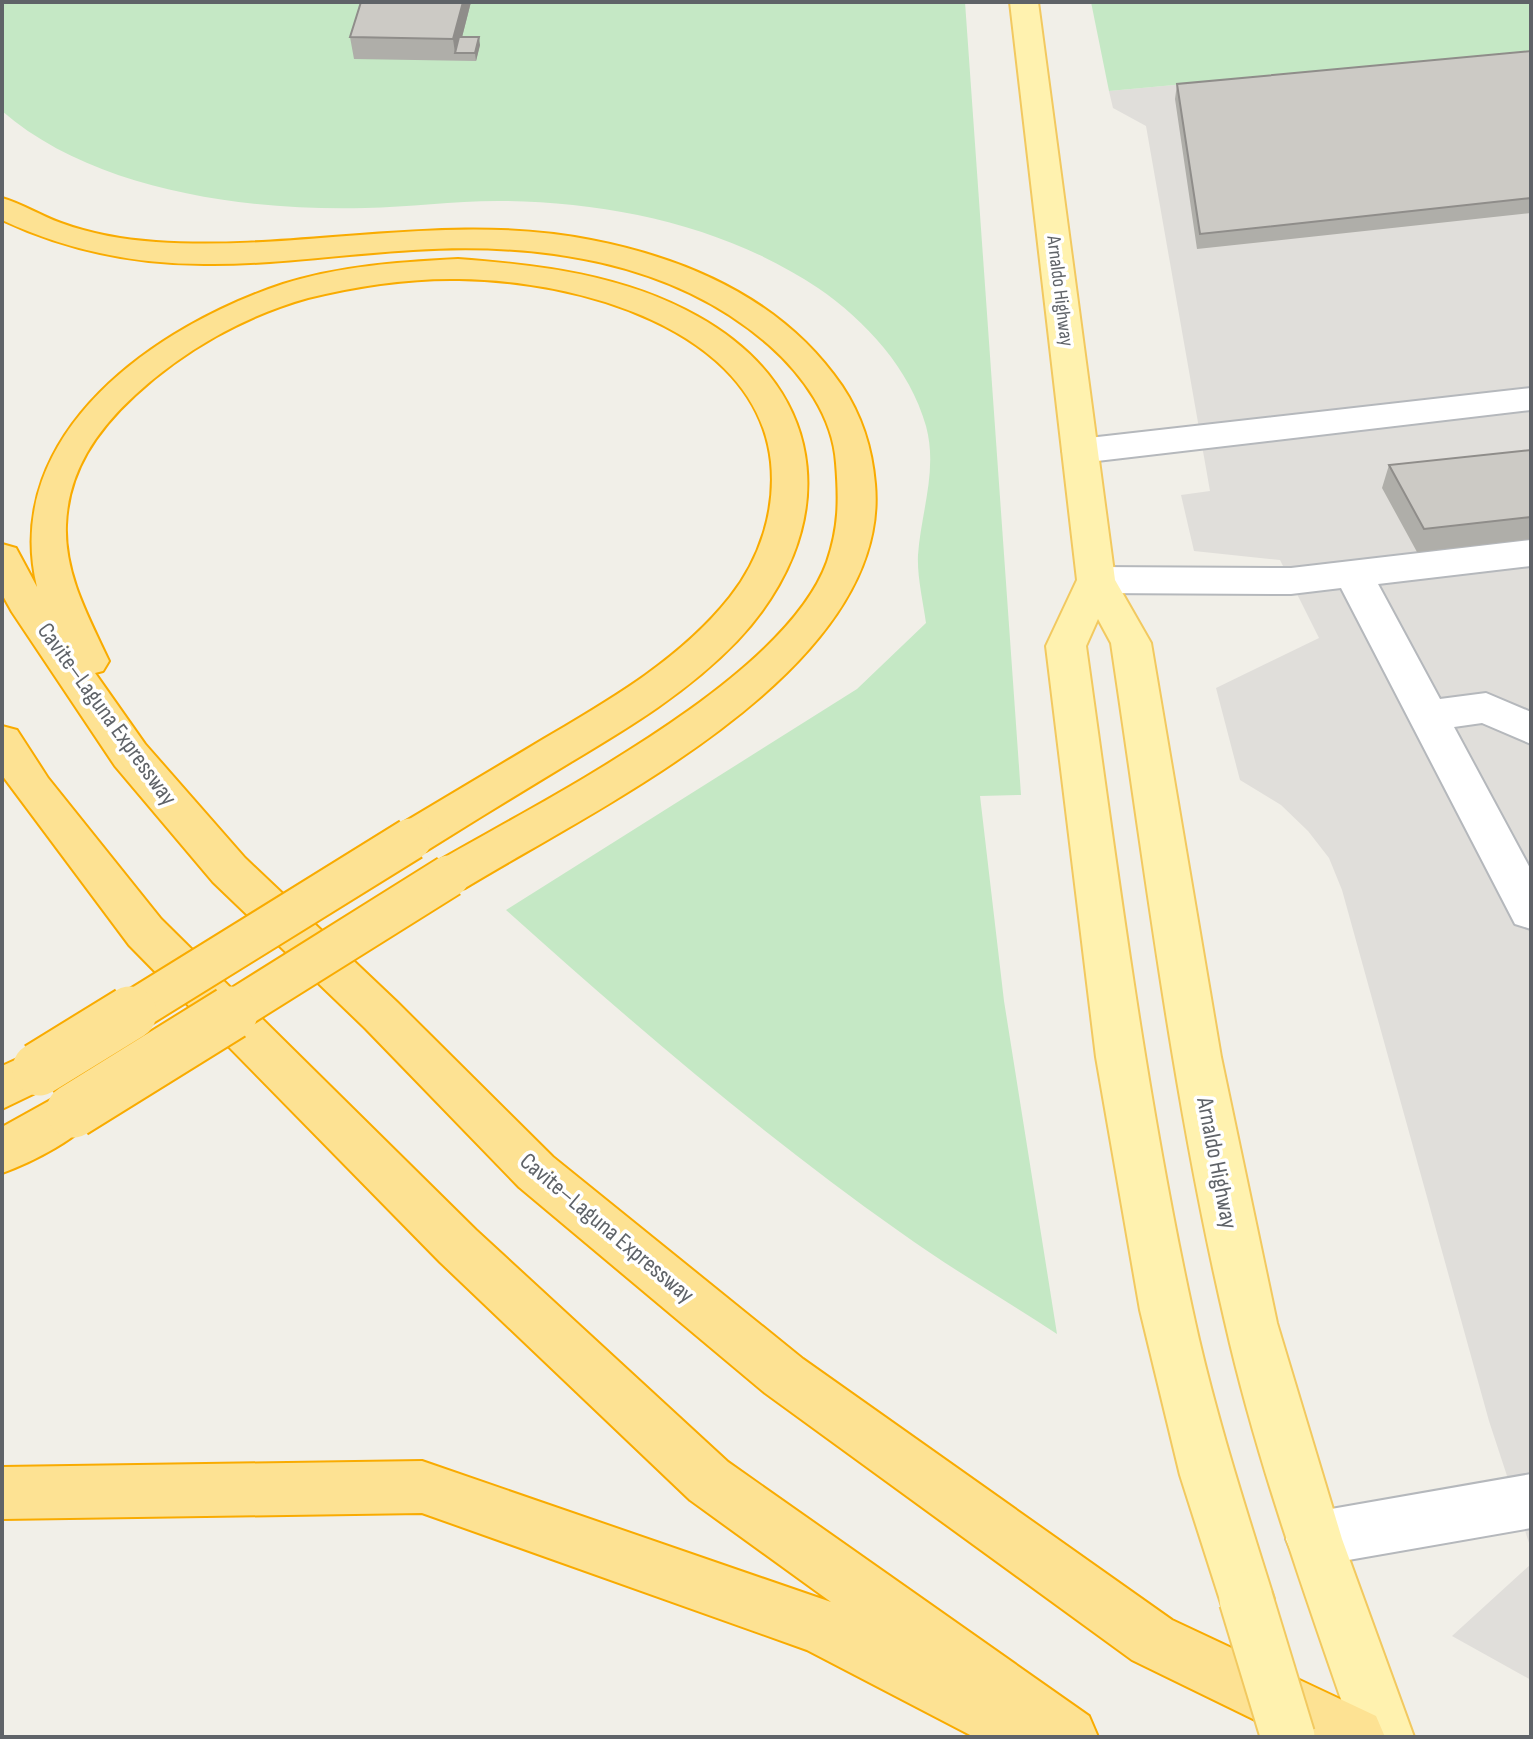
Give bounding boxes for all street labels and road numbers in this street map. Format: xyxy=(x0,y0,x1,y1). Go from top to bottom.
street label: Arnaldo Highway xyxy=(1041,233,1079,348)
street label: Cavite–Laguna Expressway xyxy=(31,617,183,811)
street label: Arnaldo Highway xyxy=(1190,1094,1244,1231)
street label: Cavite–Laguna Expressway xyxy=(514,1147,700,1309)

